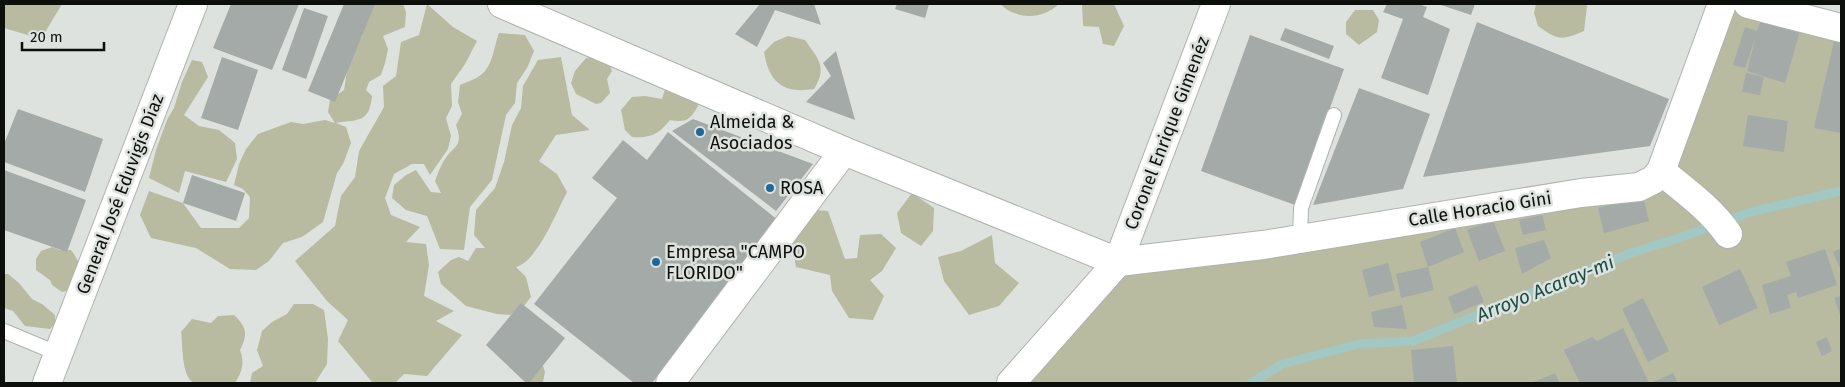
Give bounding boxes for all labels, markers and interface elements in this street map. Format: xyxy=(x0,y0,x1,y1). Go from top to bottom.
scale bar xyxy=(22,20,105,52)
text: 20 m xyxy=(30,28,63,46)
street label: Coronel Enrique Gimenéz xyxy=(1120,33,1214,233)
street label: General José Eduvigis Díaz xyxy=(72,91,168,297)
place label: Almeida & Asociados xyxy=(710,111,794,154)
marker: Almeida & Asociados xyxy=(694,126,706,138)
place label: ROSA xyxy=(780,177,824,199)
marker: ROSA xyxy=(764,182,776,194)
street label: Calle Horacio Gini xyxy=(1407,187,1553,231)
place label: Empresa "CAMPO FLORIDO" xyxy=(666,241,805,284)
water label: Arroyo Acaray-mi xyxy=(1472,250,1618,327)
marker: Empresa "CAMPO FLORIDO" xyxy=(650,256,662,268)

